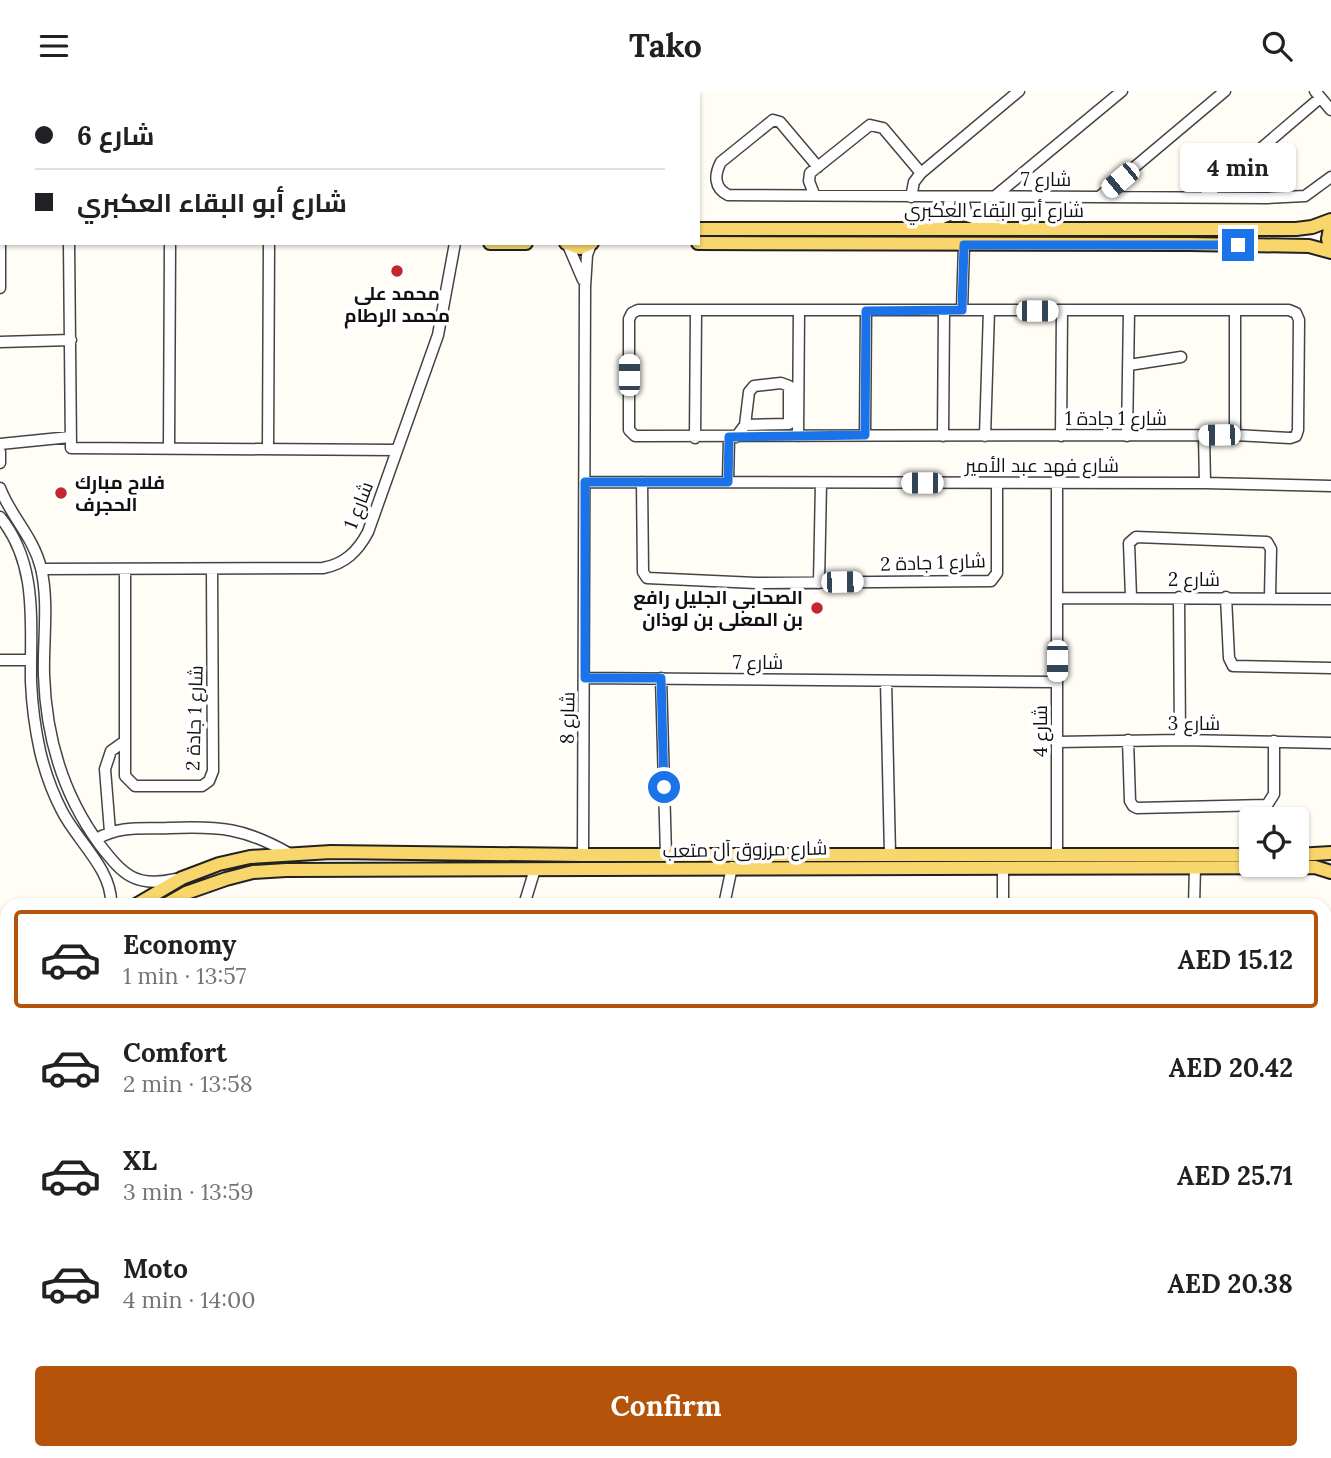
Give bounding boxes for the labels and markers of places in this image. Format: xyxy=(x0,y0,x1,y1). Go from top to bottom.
marker: محمد علي محمد الرطام xyxy=(389,263,405,279)
place label: محمد علي محمد الرطام xyxy=(344,281,450,329)
place label: فلاح مبارك الحجرف xyxy=(75,470,165,516)
marker: فلاح مبارك الحجرف xyxy=(53,485,69,501)
place label: الصحابي الجليل رافع بن المعلى بن لوذان xyxy=(633,585,803,631)
marker: الصحابي الجليل رافع بن المعلى بن لوذان xyxy=(809,600,825,616)

